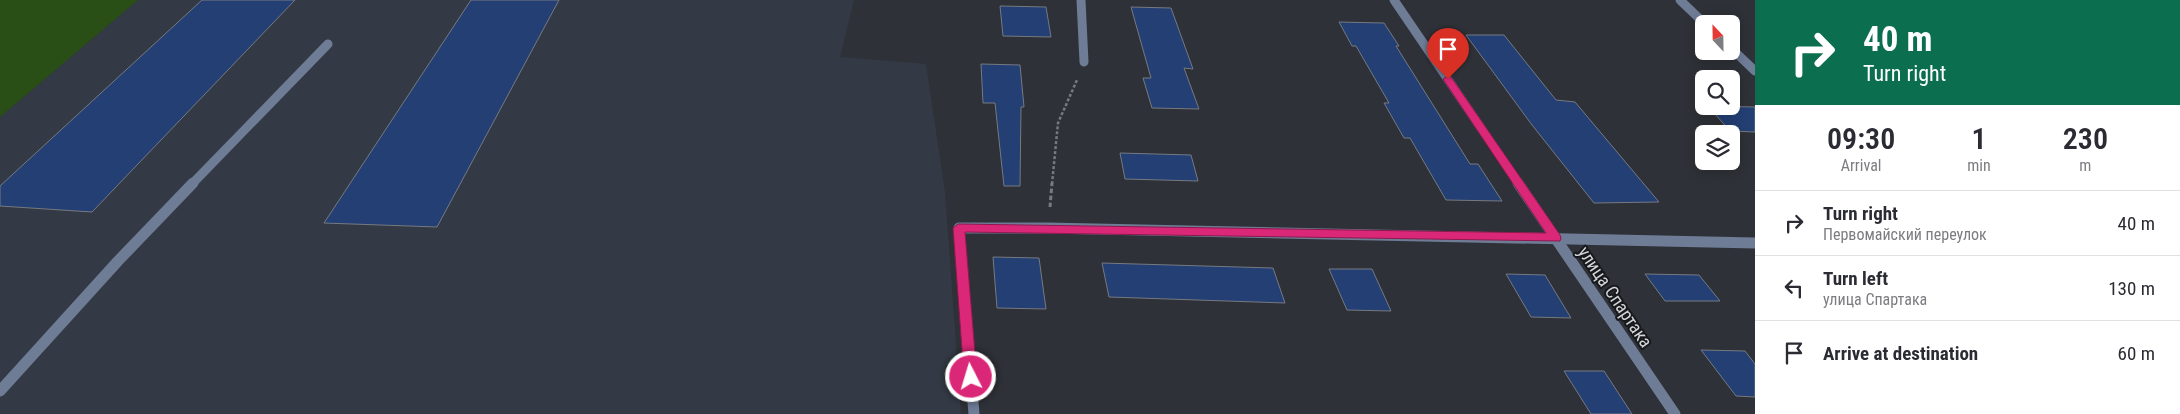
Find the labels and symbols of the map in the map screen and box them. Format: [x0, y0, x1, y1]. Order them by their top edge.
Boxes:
north arrow [1695, 15, 1740, 60]
pin [1427, 28, 1469, 79]
street label: улица Спартака [1574, 242, 1657, 351]
position arrow [944, 350, 996, 402]

